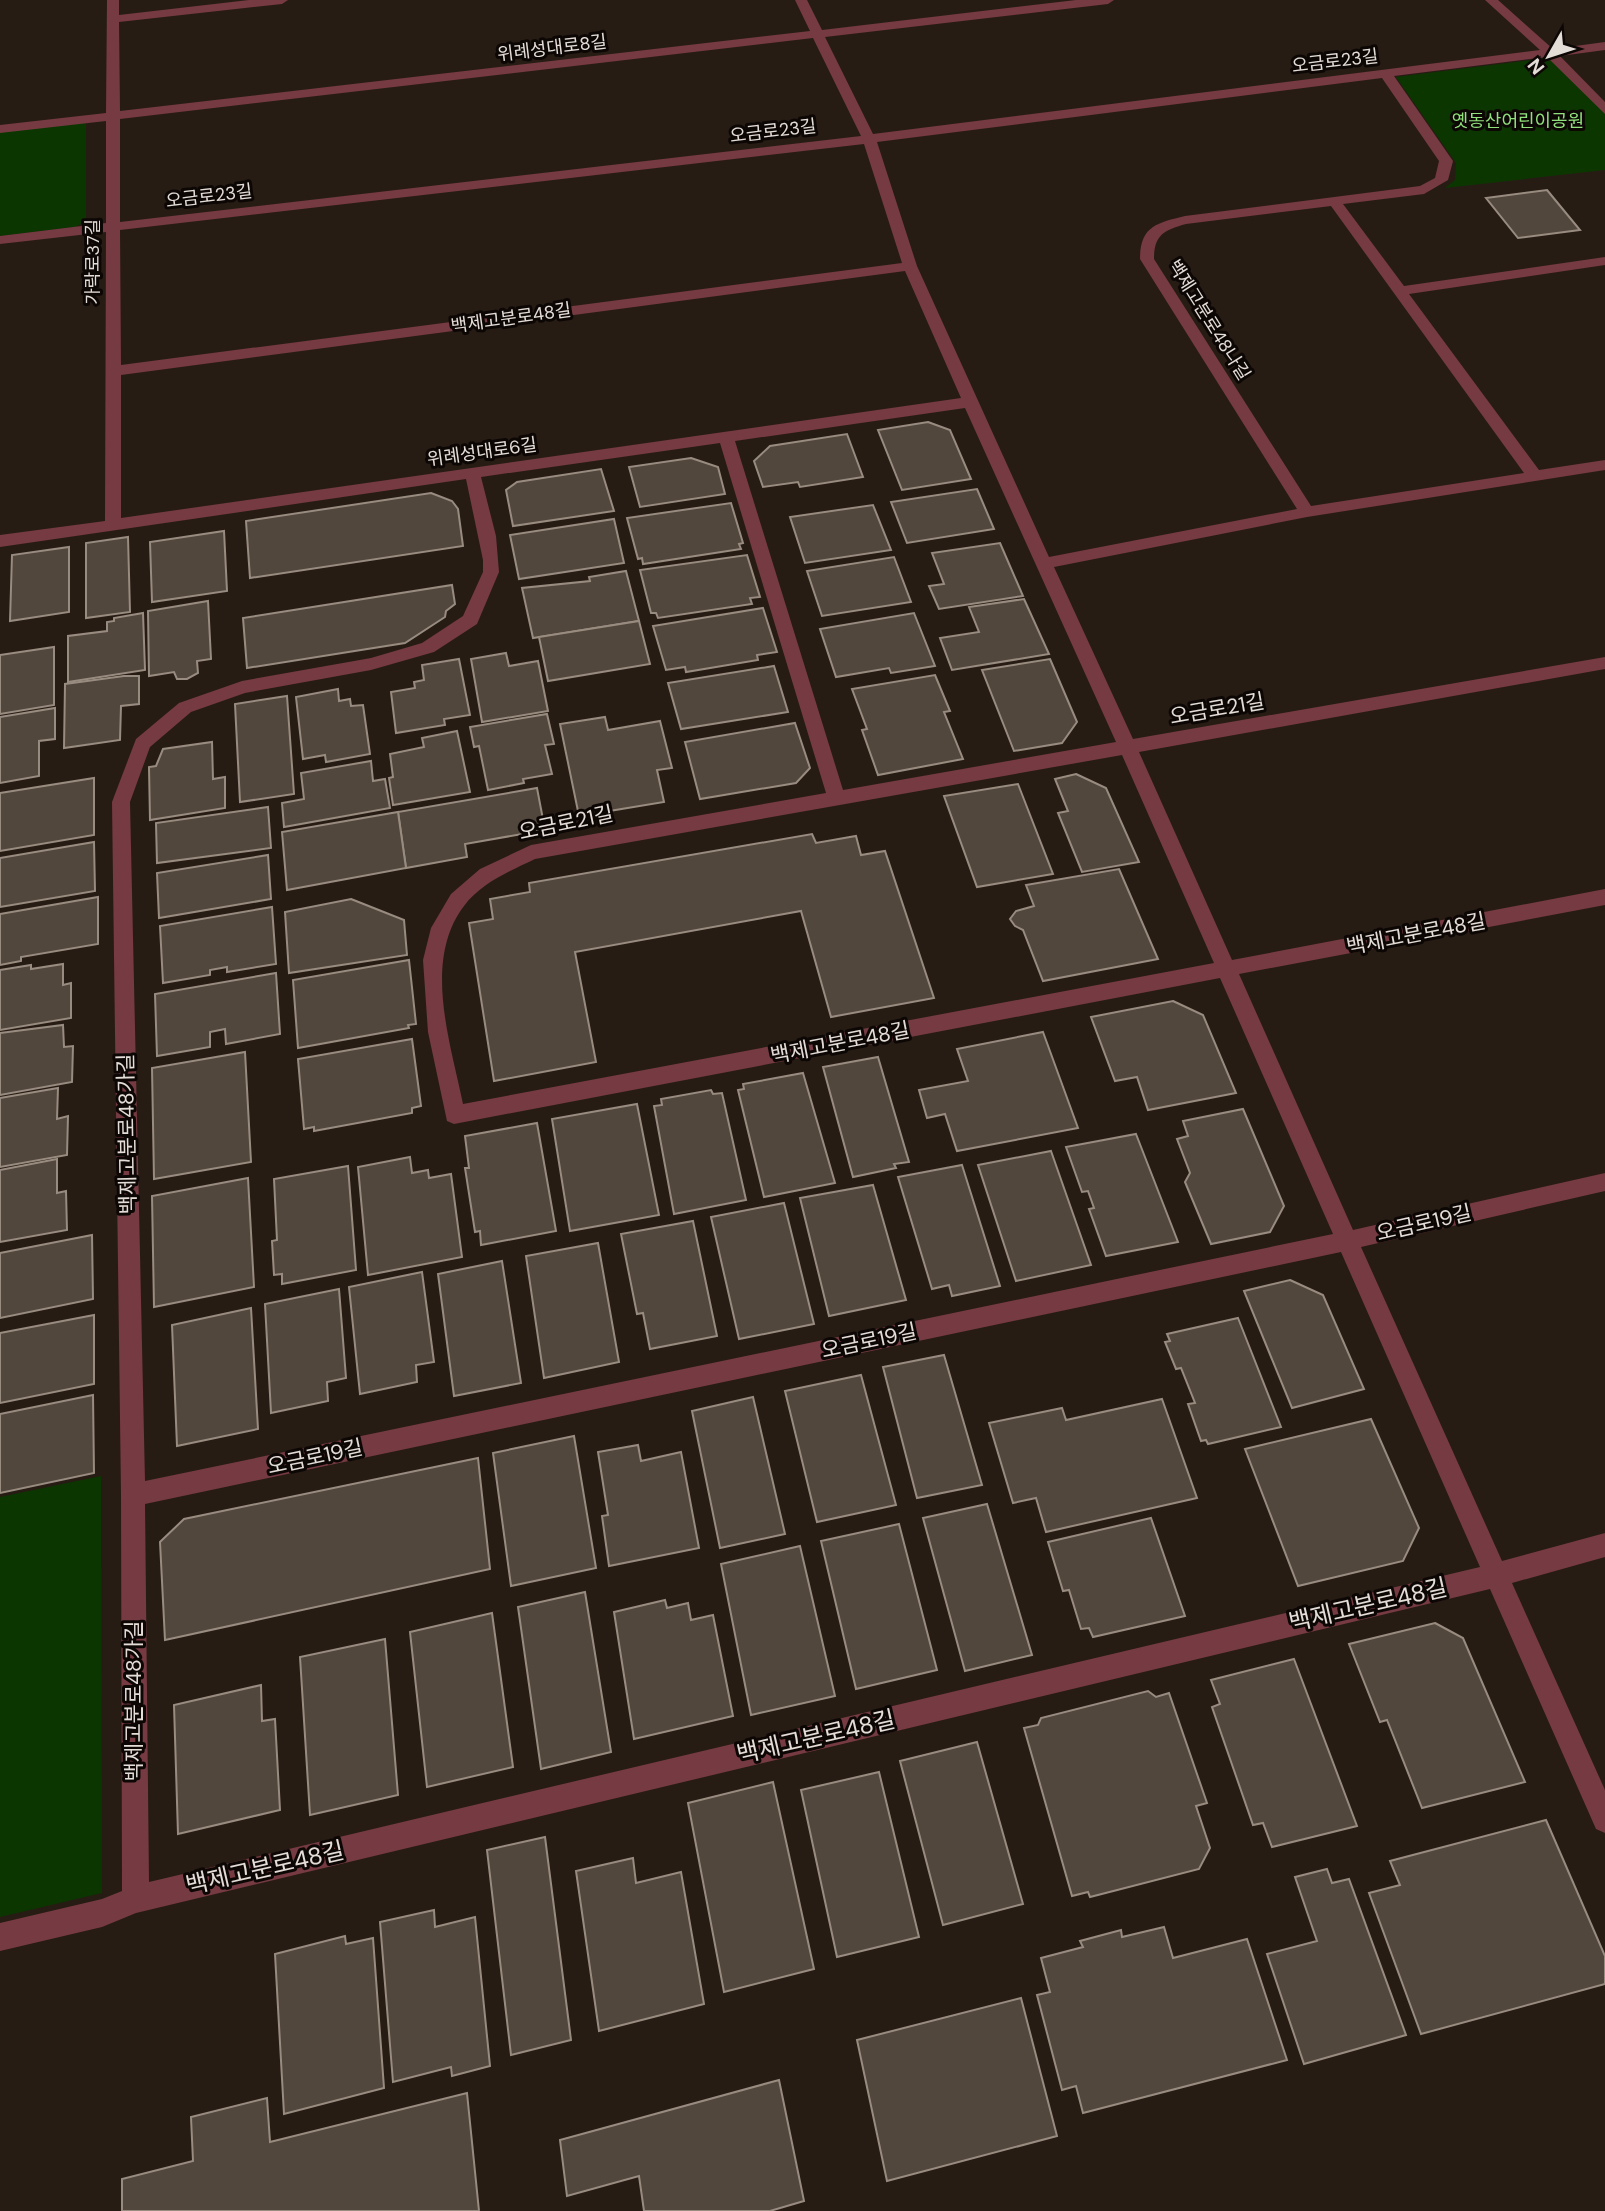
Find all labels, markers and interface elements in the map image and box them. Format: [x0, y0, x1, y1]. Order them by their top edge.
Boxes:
north arrow [1514, 21, 1584, 91]
street label: 위례성대로8길 [496, 29, 608, 67]
street label: 오금로23길 [1290, 44, 1380, 78]
text: N [1522, 53, 1550, 80]
park label: 옛동산어린이공원 [1452, 109, 1584, 133]
street label: 오금로23길 [728, 114, 818, 148]
street label: 오금로23길 [164, 179, 254, 213]
street label: 가락로37길 [81, 219, 105, 305]
street label: 백제고분로48나길 [1162, 255, 1256, 385]
street label: 백제고분로48길 [449, 298, 573, 338]
street label: 위례성대로6길 [426, 432, 538, 472]
street label: 오금로21길 [1167, 687, 1267, 731]
street label: 오금로21길 [516, 799, 616, 847]
street label: 백제고분로48길 [1344, 907, 1488, 961]
street label: 백제고분로48길 [768, 1016, 912, 1070]
street label: 백제고분로48가길 [112, 1053, 142, 1215]
street label: 오금로19길 [1374, 1198, 1474, 1248]
street label: 오금로19길 [819, 1317, 919, 1365]
street label: 오금로19길 [265, 1433, 365, 1481]
street label: 백제고분로48길 [1286, 1571, 1450, 1638]
street label: 백제고분로48가길 [120, 1621, 148, 1781]
street label: 백제고분로48길 [734, 1703, 898, 1770]
street label: 백제고분로48길 [183, 1834, 347, 1901]

